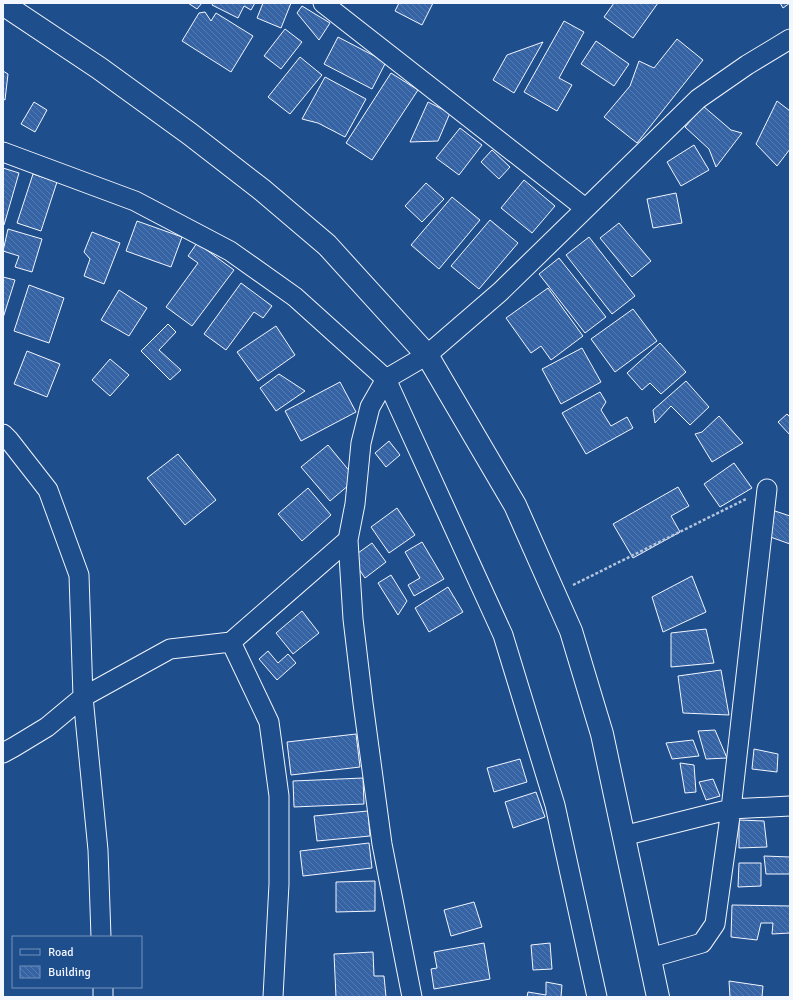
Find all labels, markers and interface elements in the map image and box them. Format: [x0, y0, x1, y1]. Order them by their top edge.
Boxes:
legend [12, 936, 142, 988]
text: Road [48, 945, 74, 960]
text: Building [48, 965, 91, 980]

